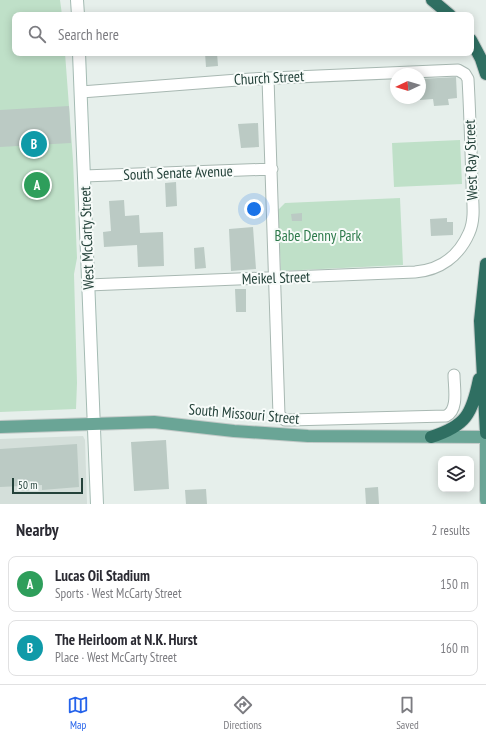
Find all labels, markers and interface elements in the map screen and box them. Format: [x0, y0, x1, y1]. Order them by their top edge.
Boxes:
search box [12, 12, 474, 56]
icon: search [26, 23, 48, 45]
text: Search here [58, 25, 119, 44]
street label: Church Street [233, 66, 305, 89]
north arrow [390, 68, 426, 104]
street label: West Ray Street [460, 119, 481, 201]
pin: B [21, 129, 47, 159]
street label: South Senate Avenue [123, 161, 233, 184]
pin: A [24, 170, 50, 200]
street label: West McCarty Street [75, 186, 98, 290]
your location [244, 199, 264, 219]
park label: Babe Denny Park [275, 226, 362, 245]
street label: Meikel Street [241, 267, 311, 288]
street label: South Missouri Street [188, 399, 300, 428]
map controls [438, 456, 474, 492]
button: layers [438, 456, 474, 492]
scale bar [12, 476, 83, 495]
text: 50 m [18, 478, 37, 492]
text: Nearby [16, 519, 59, 541]
text: 2 results [431, 522, 470, 539]
text: Lucas Oil Stadium [55, 566, 150, 585]
text: A [27, 576, 33, 593]
text: 150 m [440, 576, 469, 593]
text: Sports · West McCarty Street [55, 585, 182, 602]
text: The Heirloom at N.K. Hurst [55, 630, 197, 649]
text: B [27, 640, 33, 657]
text: 160 m [440, 640, 469, 657]
text: Place · West McCarty Street [55, 649, 177, 666]
tab: Map [67, 694, 89, 732]
tab: Directions [224, 694, 262, 732]
tab: Saved [396, 694, 419, 732]

